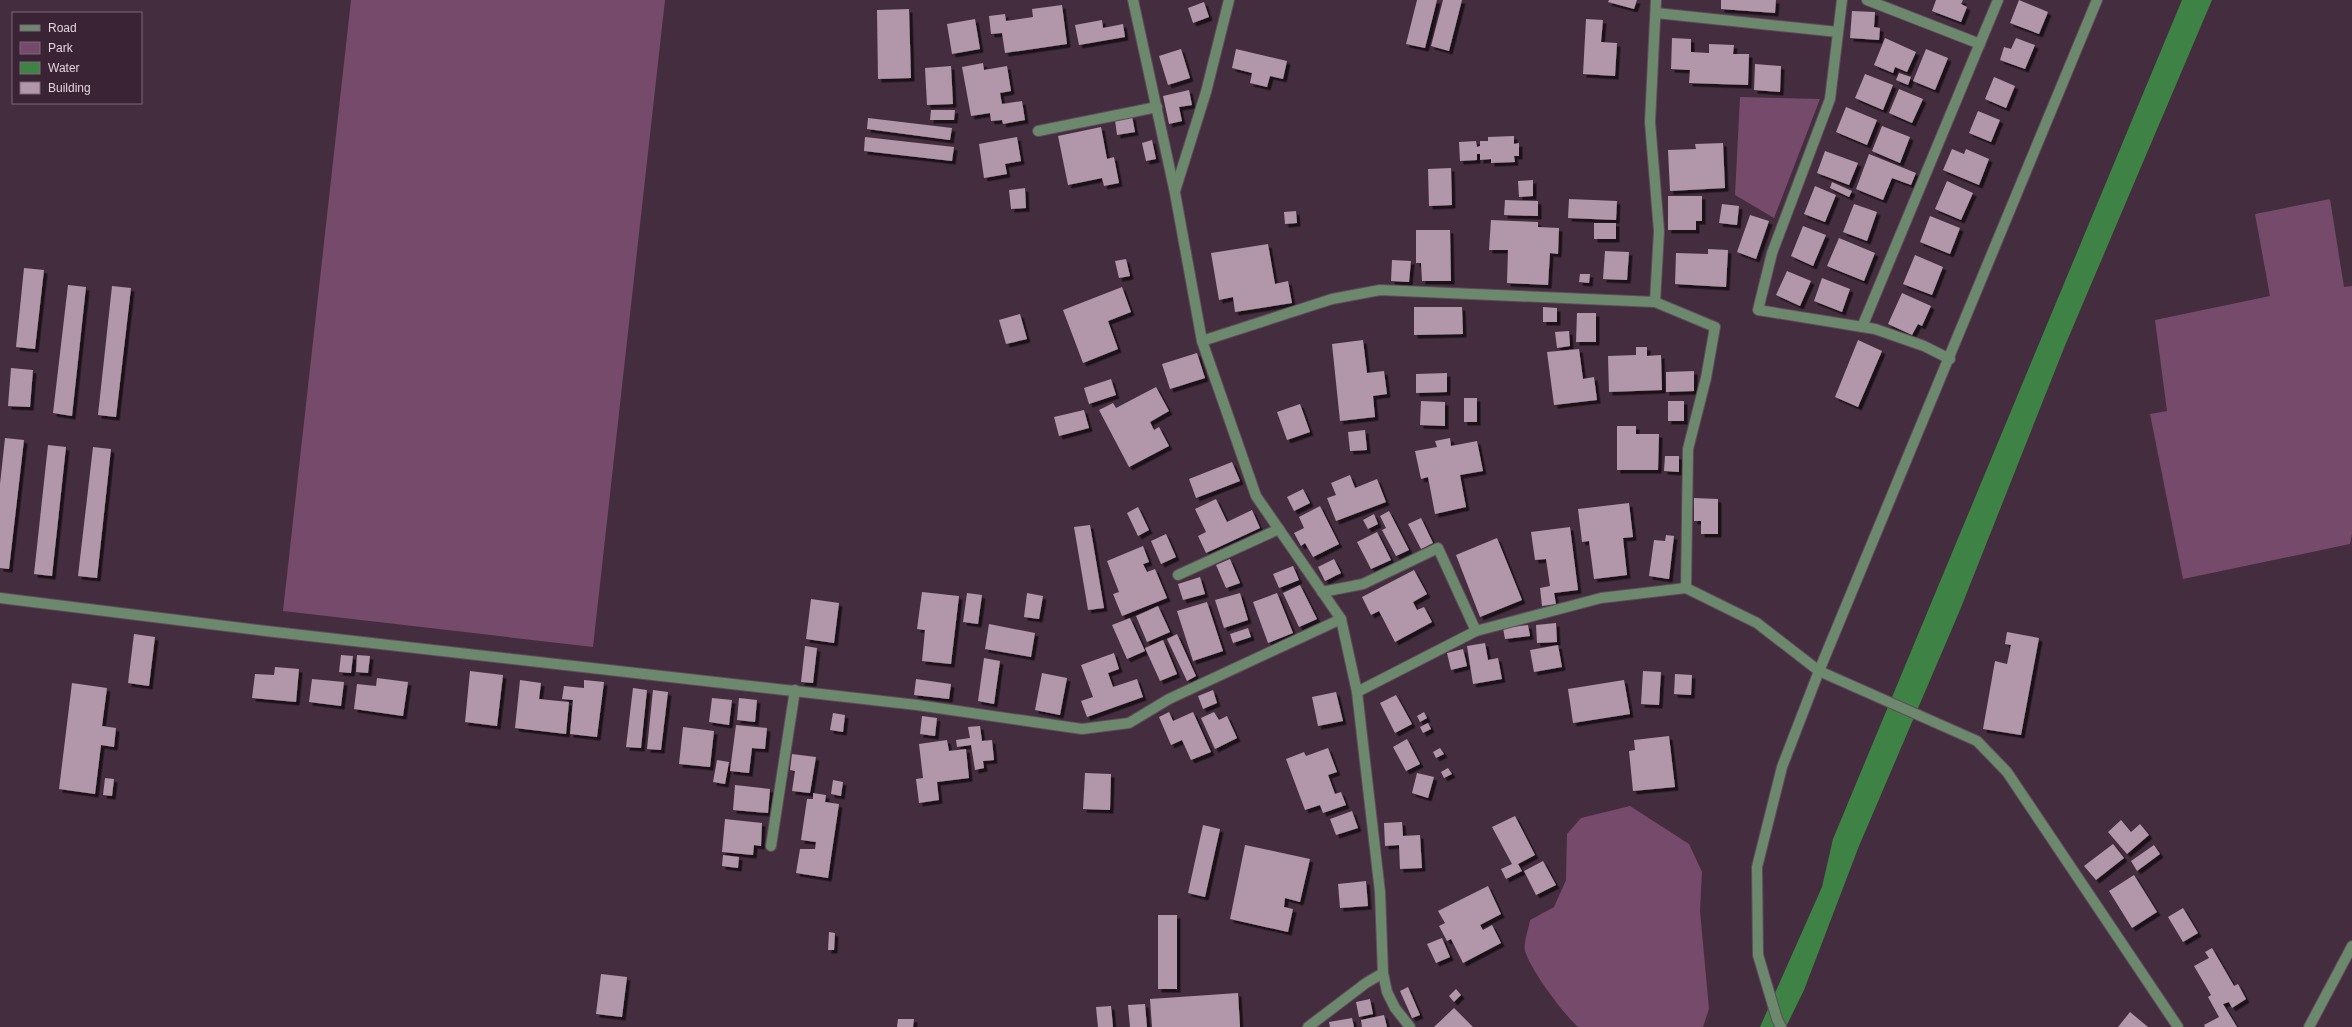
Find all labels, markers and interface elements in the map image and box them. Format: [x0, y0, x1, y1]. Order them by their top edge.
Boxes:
legend [12, 12, 142, 104]
text: Road [48, 21, 77, 35]
text: Park [48, 41, 74, 55]
text: Water [48, 61, 80, 75]
text: Building [48, 81, 91, 95]

